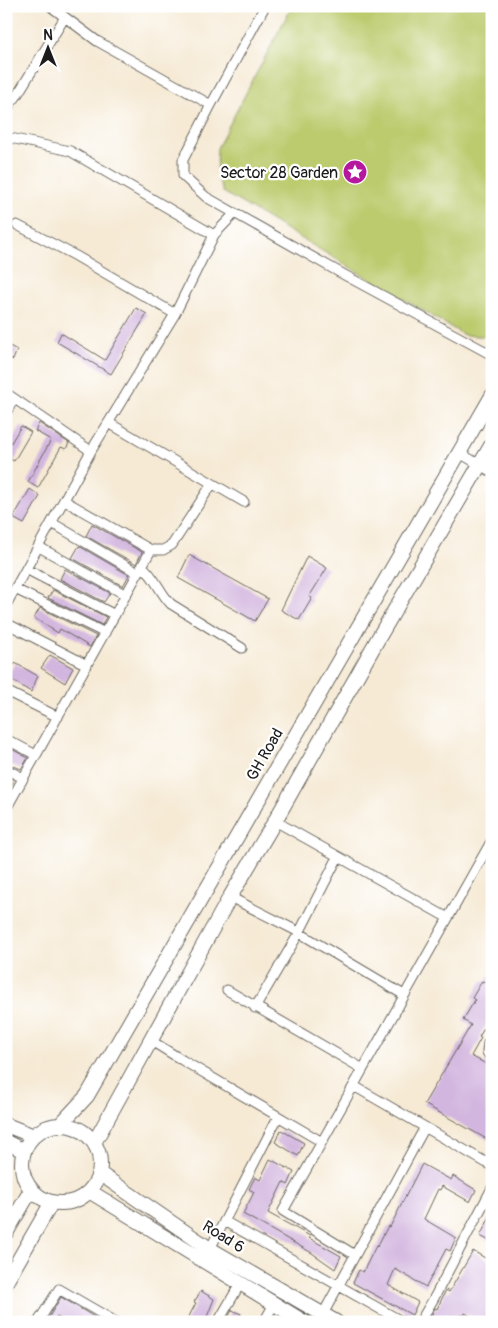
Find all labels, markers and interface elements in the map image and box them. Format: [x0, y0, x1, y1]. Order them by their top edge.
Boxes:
north arrow [22, 22, 72, 72]
text: N [43, 27, 53, 44]
place icon: Sector 28 Garden [342, 159, 368, 185]
place label: Sector 28 Garden [220, 163, 338, 183]
street label: GH Road [242, 725, 288, 784]
street label: Road 6 [199, 1216, 248, 1257]

